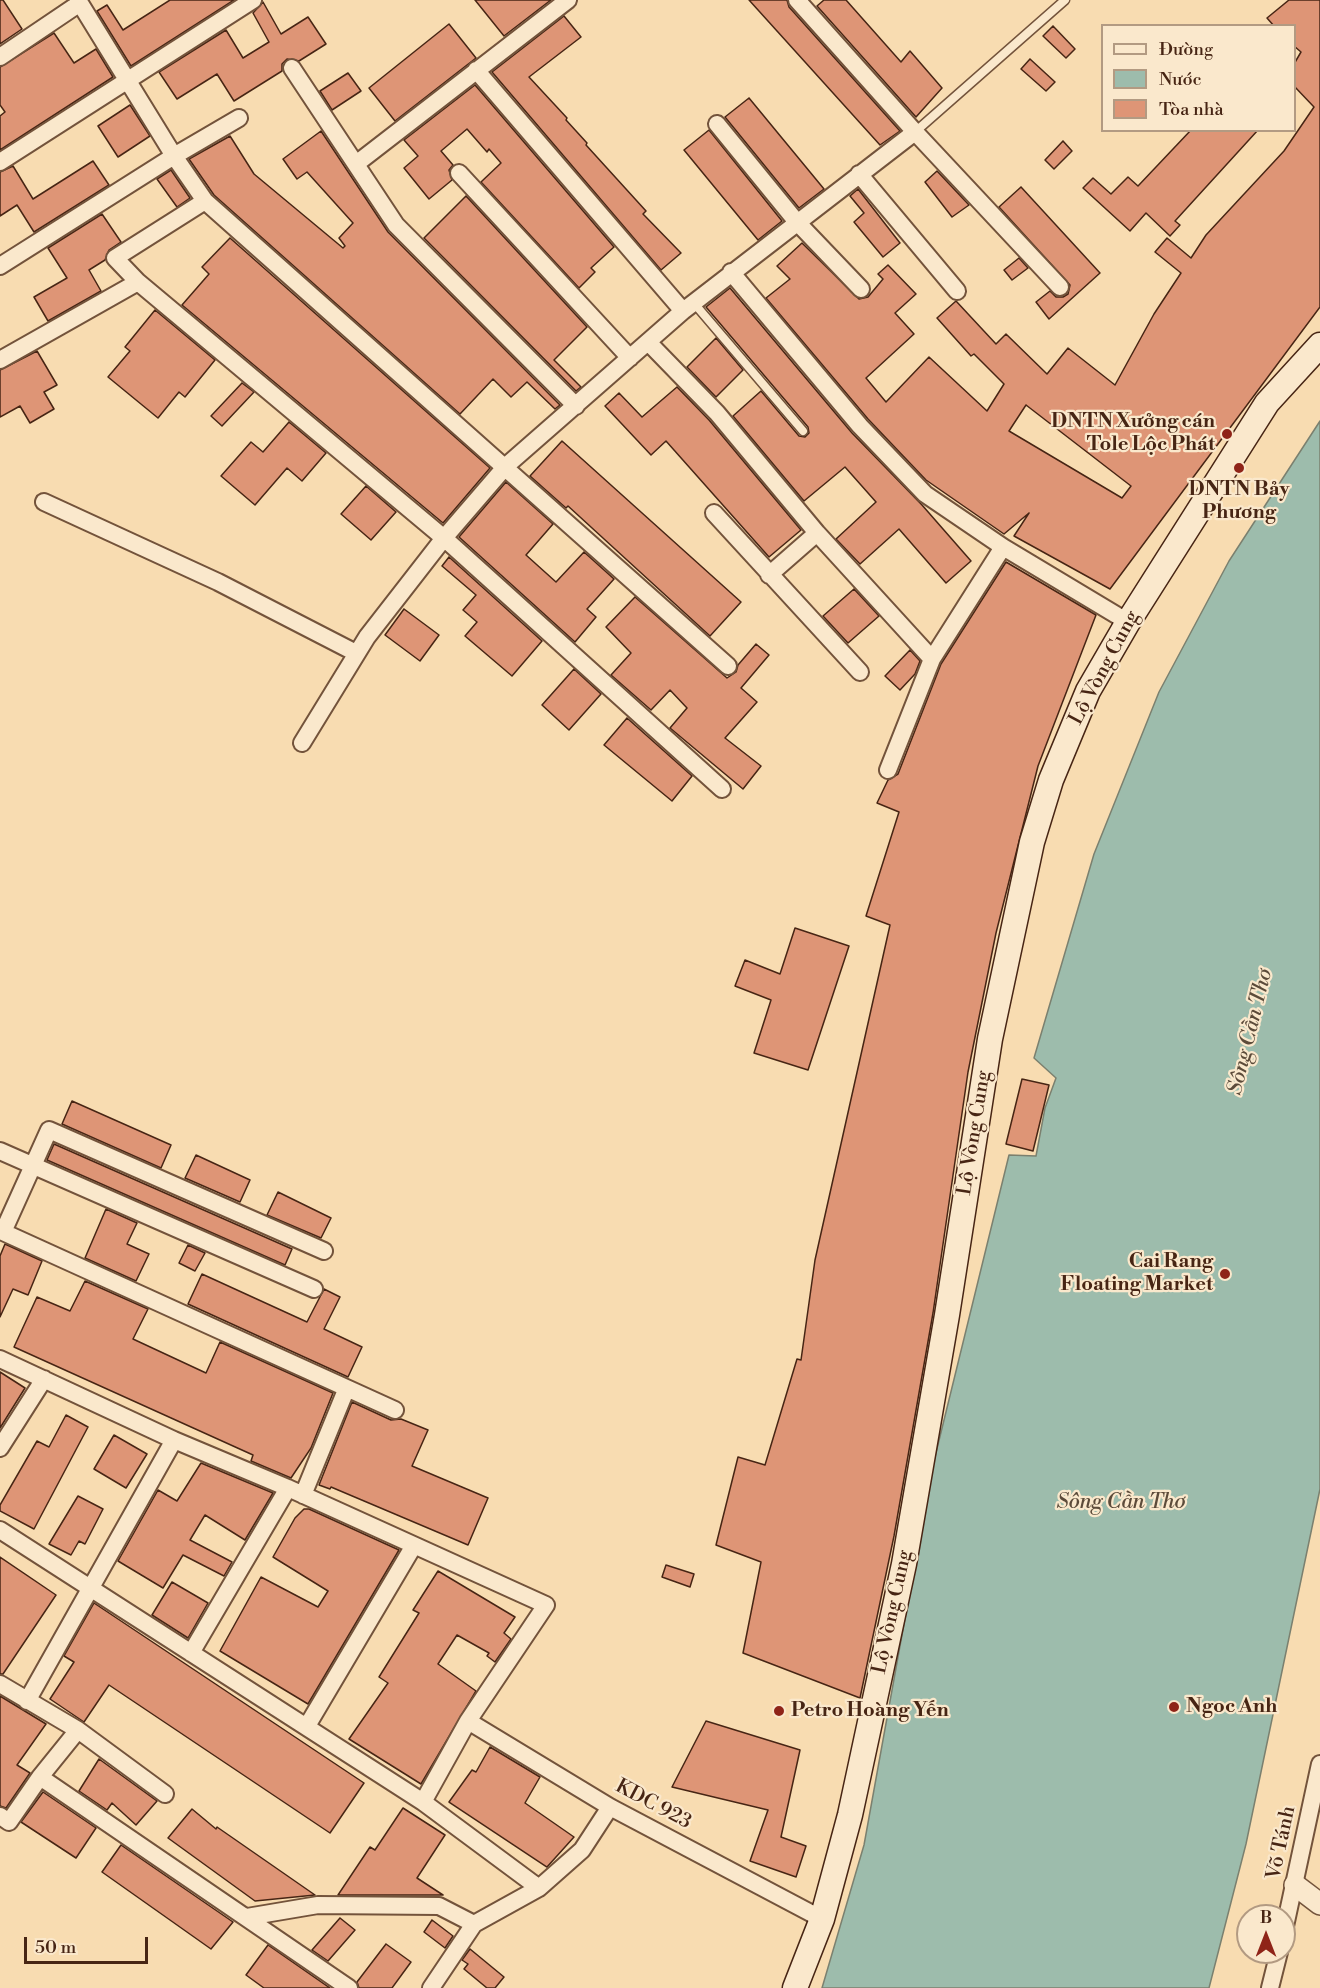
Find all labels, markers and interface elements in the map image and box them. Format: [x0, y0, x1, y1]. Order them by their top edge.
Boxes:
legend [1101, 24, 1296, 132]
text: Đường [1159, 38, 1213, 61]
text: Nước [1159, 68, 1202, 91]
text: Tòa nhà [1159, 98, 1224, 121]
place label: DNTN Xưởng cán Tole Lộc Phát [1051, 410, 1215, 457]
marker: DNTN Xưởng cán Tole Lộc Phát [1220, 427, 1234, 441]
marker: DNTN Bảy Phương [1232, 461, 1246, 475]
place label: DNTN Bảy Phương [1188, 478, 1290, 525]
street label: Lộ Vòng Cung [1065, 607, 1145, 729]
water label: Sông Cần Thơ [1223, 966, 1279, 1098]
street label: Lộ Vòng Cung [953, 1069, 997, 1197]
place label: Cai Rang Floating Market [1061, 1250, 1213, 1297]
marker: Cai Rang Floating Market [1218, 1267, 1232, 1281]
water label: Sông Cần Thơ [1057, 1490, 1185, 1516]
street label: Lộ Vòng Cung [868, 1548, 918, 1676]
place label: Ngoc Anh [1186, 1695, 1277, 1719]
place label: Petro Hoàng Yến [791, 1699, 949, 1723]
marker: Ngoc Anh [1167, 1700, 1181, 1714]
marker: Petro Hoàng Yến [772, 1704, 786, 1718]
street label: KDC 923 [611, 1775, 695, 1835]
street label: Võ Tánh [1262, 1804, 1302, 1882]
north arrow [1236, 1904, 1296, 1964]
text: B [1260, 1908, 1272, 1928]
scale bar [27, 1925, 152, 1963]
text: 50 m [35, 1936, 76, 1959]

